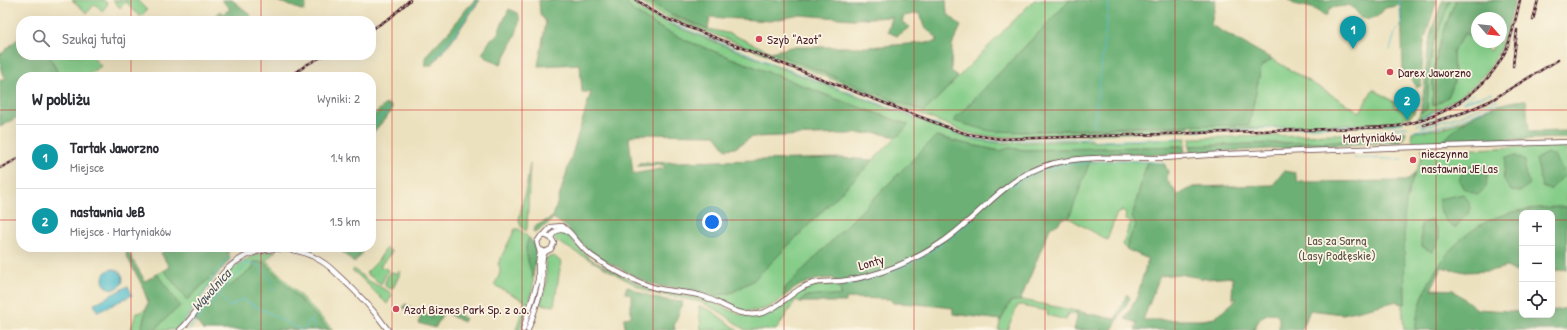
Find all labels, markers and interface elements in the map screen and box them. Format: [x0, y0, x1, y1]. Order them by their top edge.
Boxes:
north arrow [1471, 12, 1507, 48]
search box [16, 16, 376, 60]
pin: 1 [1340, 16, 1366, 49]
icon: search [30, 27, 52, 49]
text: Szukaj tutaj [62, 28, 126, 49]
place label: Szyb "Azot" [767, 30, 822, 48]
marker: Szyb "Azot" [754, 34, 764, 44]
place label: Darex Jaworzno [1398, 63, 1471, 81]
marker: Darex Jaworzno [1385, 67, 1395, 77]
text: W pobliżu [32, 87, 90, 110]
pin: 2 [1394, 87, 1420, 120]
text: Wyniki: 2 [317, 89, 360, 107]
street label: Martyniaków [1343, 127, 1401, 147]
text: Tartak Jaworzno [70, 137, 159, 158]
place label: nieczynna nastawnia JE Las [1421, 144, 1498, 177]
text: 1 [43, 148, 47, 166]
text: 1.4 km [330, 148, 360, 166]
marker: nieczynna nastawnia JE Las [1408, 155, 1418, 165]
text: Miejsce [70, 158, 104, 176]
text: nastawnia JeB [70, 201, 145, 222]
map controls [1519, 210, 1555, 318]
button: + [1519, 210, 1555, 246]
text: 2 [42, 212, 48, 230]
text: 1.5 km [330, 212, 360, 230]
your location [702, 212, 722, 232]
text: Miejsce · Martyniaków [70, 222, 171, 240]
park label: Las za Sarną (Lasy Podłęskie) [1298, 231, 1376, 264]
button: − [1519, 246, 1555, 282]
street label: Lonty [856, 250, 886, 274]
water label: Wąwolnica [187, 263, 236, 315]
button: locate [1519, 282, 1555, 318]
place label: Azot Biznes Park Sp. z o.o. [404, 300, 530, 318]
marker: Azot Biznes Park Sp. z o.o. [391, 304, 401, 314]

